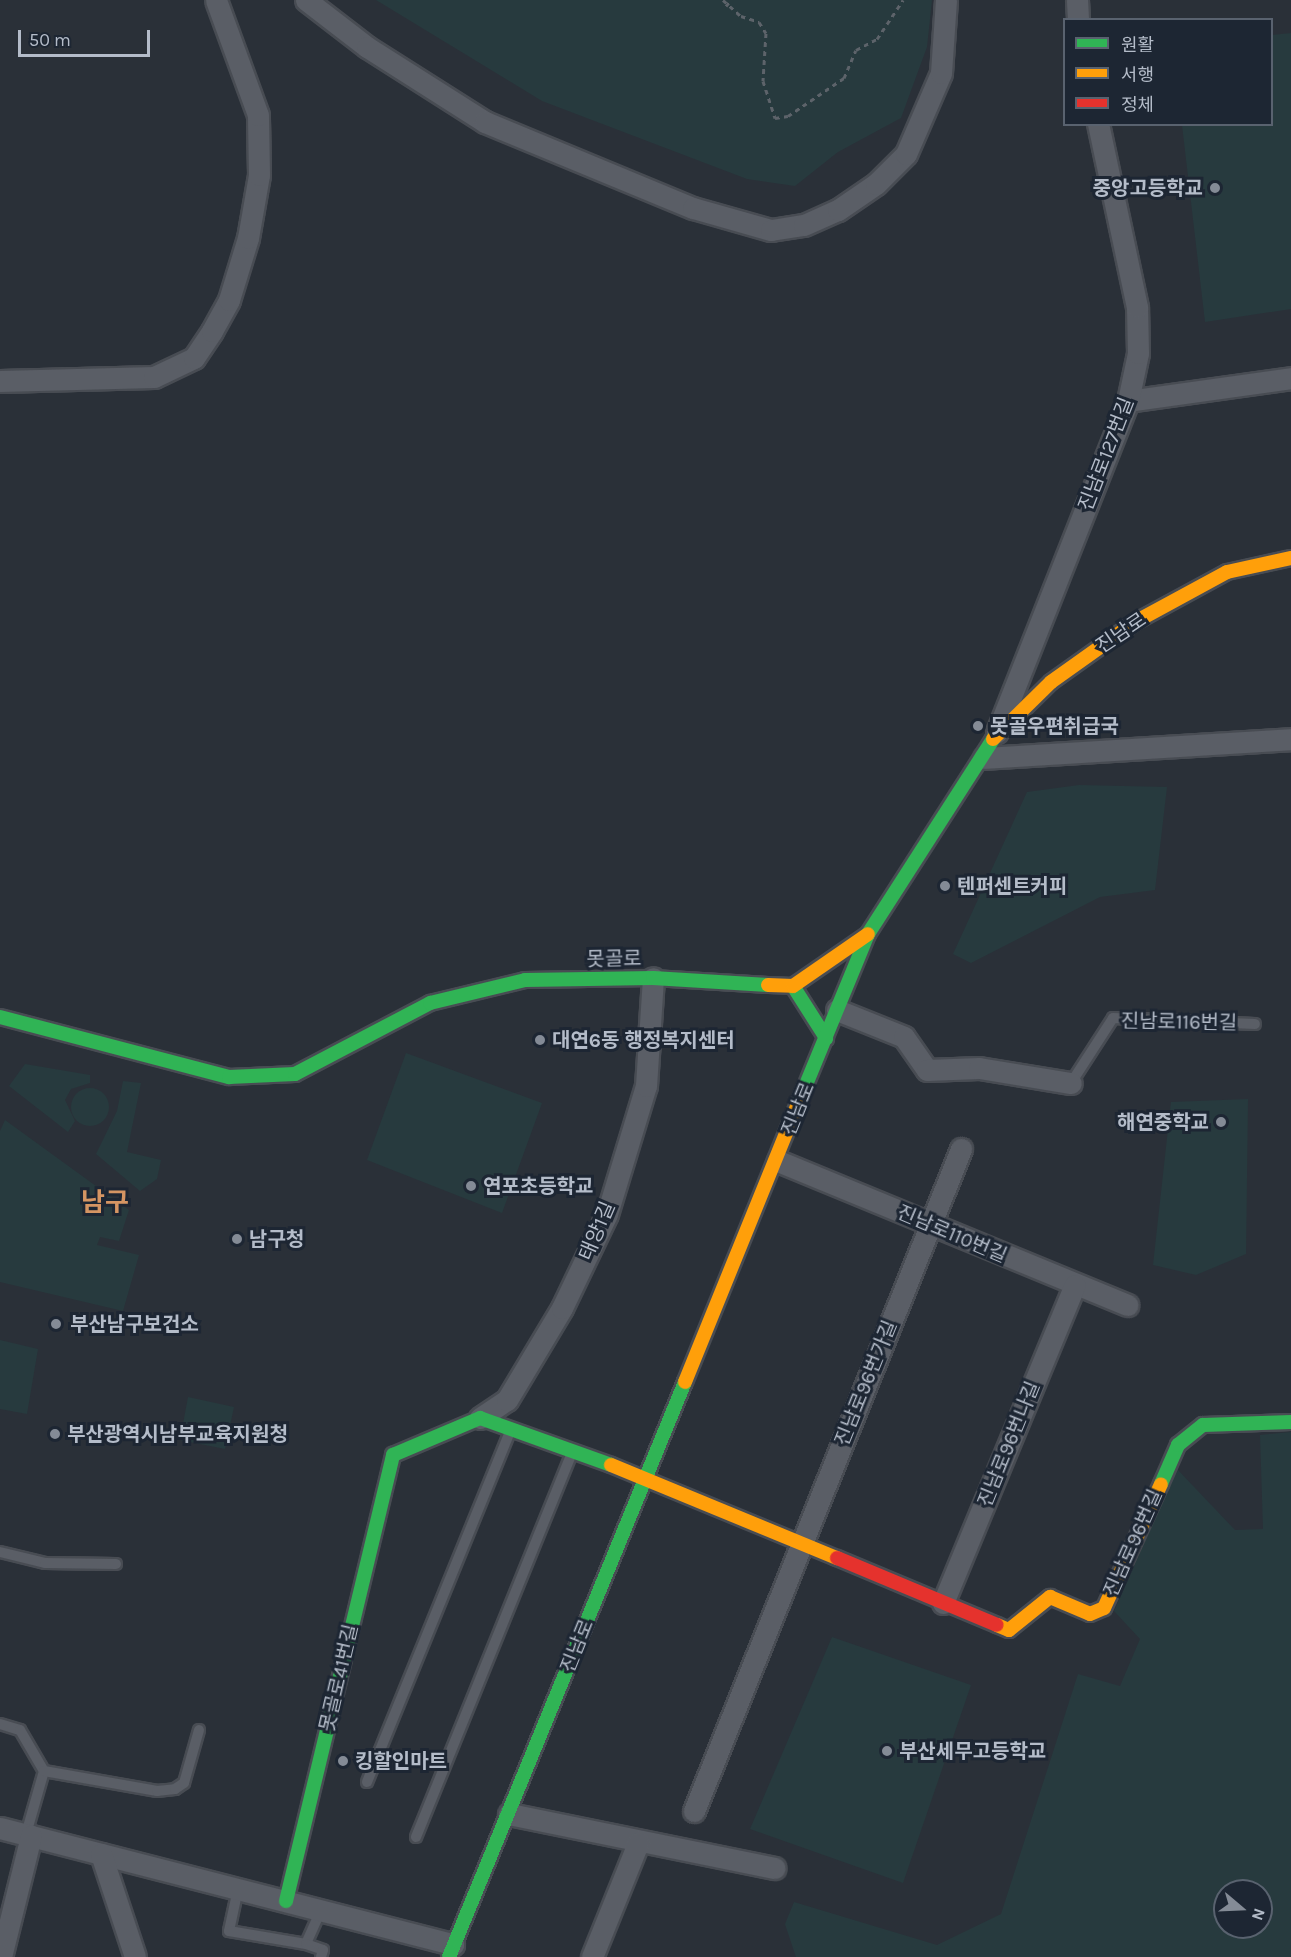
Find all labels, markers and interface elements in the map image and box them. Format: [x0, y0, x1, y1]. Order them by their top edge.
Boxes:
scale bar [21, 18, 153, 56]
legend [1063, 18, 1273, 126]
text: 50 m [29, 29, 71, 51]
text: 원활 [1121, 34, 1154, 56]
text: 서행 [1121, 64, 1154, 86]
text: 정체 [1121, 94, 1154, 116]
place label: 중앙고등학교 [1093, 176, 1203, 200]
marker: 중앙고등학교 [1208, 181, 1222, 195]
street label: 진남로127번길 [1073, 394, 1139, 514]
street label: 진남로 [1091, 608, 1151, 658]
place label: 못골우편취급국 [990, 714, 1119, 738]
marker: 못골우편취급국 [971, 719, 985, 733]
place label: 텐퍼센트커피 [957, 874, 1067, 898]
marker: 텐퍼센트커피 [938, 879, 952, 893]
street label: 못골로 [586, 947, 642, 971]
street label: 진남로116번길 [1120, 1009, 1238, 1035]
place label: 대연6동 행정복지센터 [552, 1028, 735, 1052]
marker: 대연6동 행정복지센터 [533, 1033, 547, 1047]
street label: 진남로 [777, 1079, 819, 1139]
place label: 해연중학교 [1117, 1110, 1209, 1134]
marker: 해연중학교 [1214, 1115, 1228, 1129]
place label: 연포초등학교 [483, 1174, 593, 1198]
marker: 연포초등학교 [464, 1179, 478, 1193]
district label: 남구 [81, 1187, 129, 1219]
street label: 태양1길 [574, 1198, 620, 1264]
street label: 진남로110번길 [893, 1200, 1011, 1268]
place label: 남구청 [249, 1227, 304, 1251]
marker: 남구청 [230, 1232, 244, 1246]
place label: 부산남구보건소 [70, 1312, 199, 1336]
marker: 부산남구보건소 [47, 1315, 65, 1333]
street label: 진남로96번가길 [830, 1317, 902, 1449]
street label: 진남로96번나길 [973, 1378, 1045, 1510]
place label: 부산광역시남부교육지원청 [67, 1422, 288, 1446]
marker: 부산광역시남부교육지원청 [48, 1427, 62, 1441]
street label: 진남로96번길 [1099, 1486, 1167, 1600]
street label: 진남로 [556, 1616, 598, 1676]
street label: 못골로41번길 [315, 1622, 363, 1734]
place label: 부산세무고등학교 [899, 1739, 1046, 1763]
marker: 부산세무고등학교 [880, 1744, 894, 1758]
place label: 킹할인마트 [355, 1749, 447, 1773]
marker: 킹할인마트 [336, 1754, 350, 1768]
north arrow [1213, 1879, 1273, 1939]
text: N [1248, 1906, 1269, 1923]

